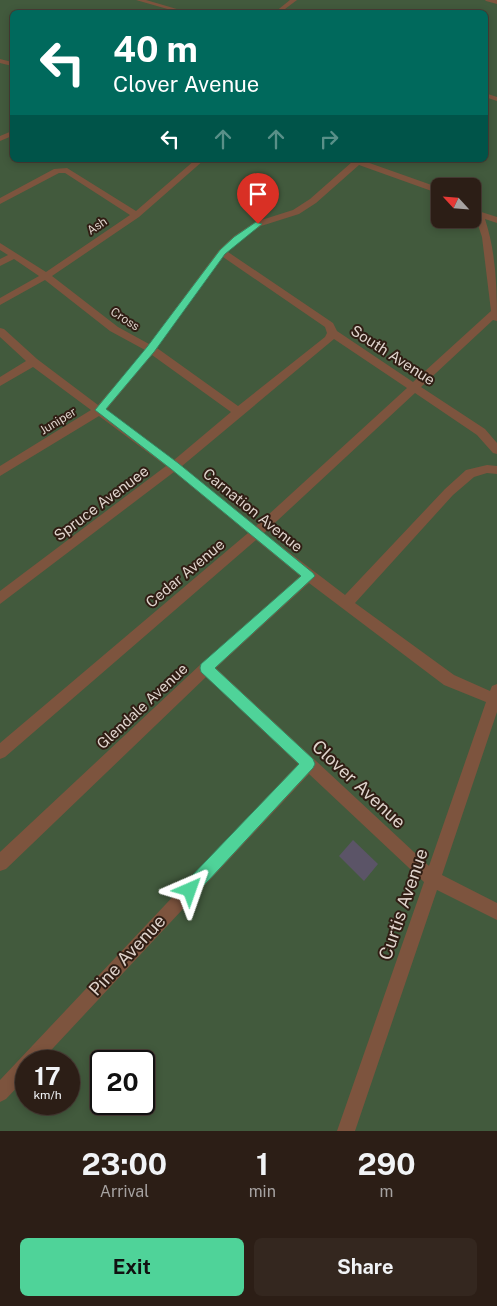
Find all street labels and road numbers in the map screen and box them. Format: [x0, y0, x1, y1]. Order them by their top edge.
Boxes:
street label: Ash [84, 214, 110, 238]
street label: Cross [108, 304, 142, 334]
street label: South Avenue [348, 321, 438, 389]
street label: Juniper [37, 404, 79, 438]
street label: Spruce Avenuee [50, 462, 152, 544]
street label: Carnation Avenue [200, 465, 306, 555]
street label: Cedar Avenue [142, 535, 228, 611]
street label: Glendale Avenue [93, 660, 191, 752]
street label: Clover Avenue [308, 735, 410, 833]
street label: Curtis Avenue [374, 846, 432, 962]
street label: Pine Avenue [84, 910, 170, 1000]

